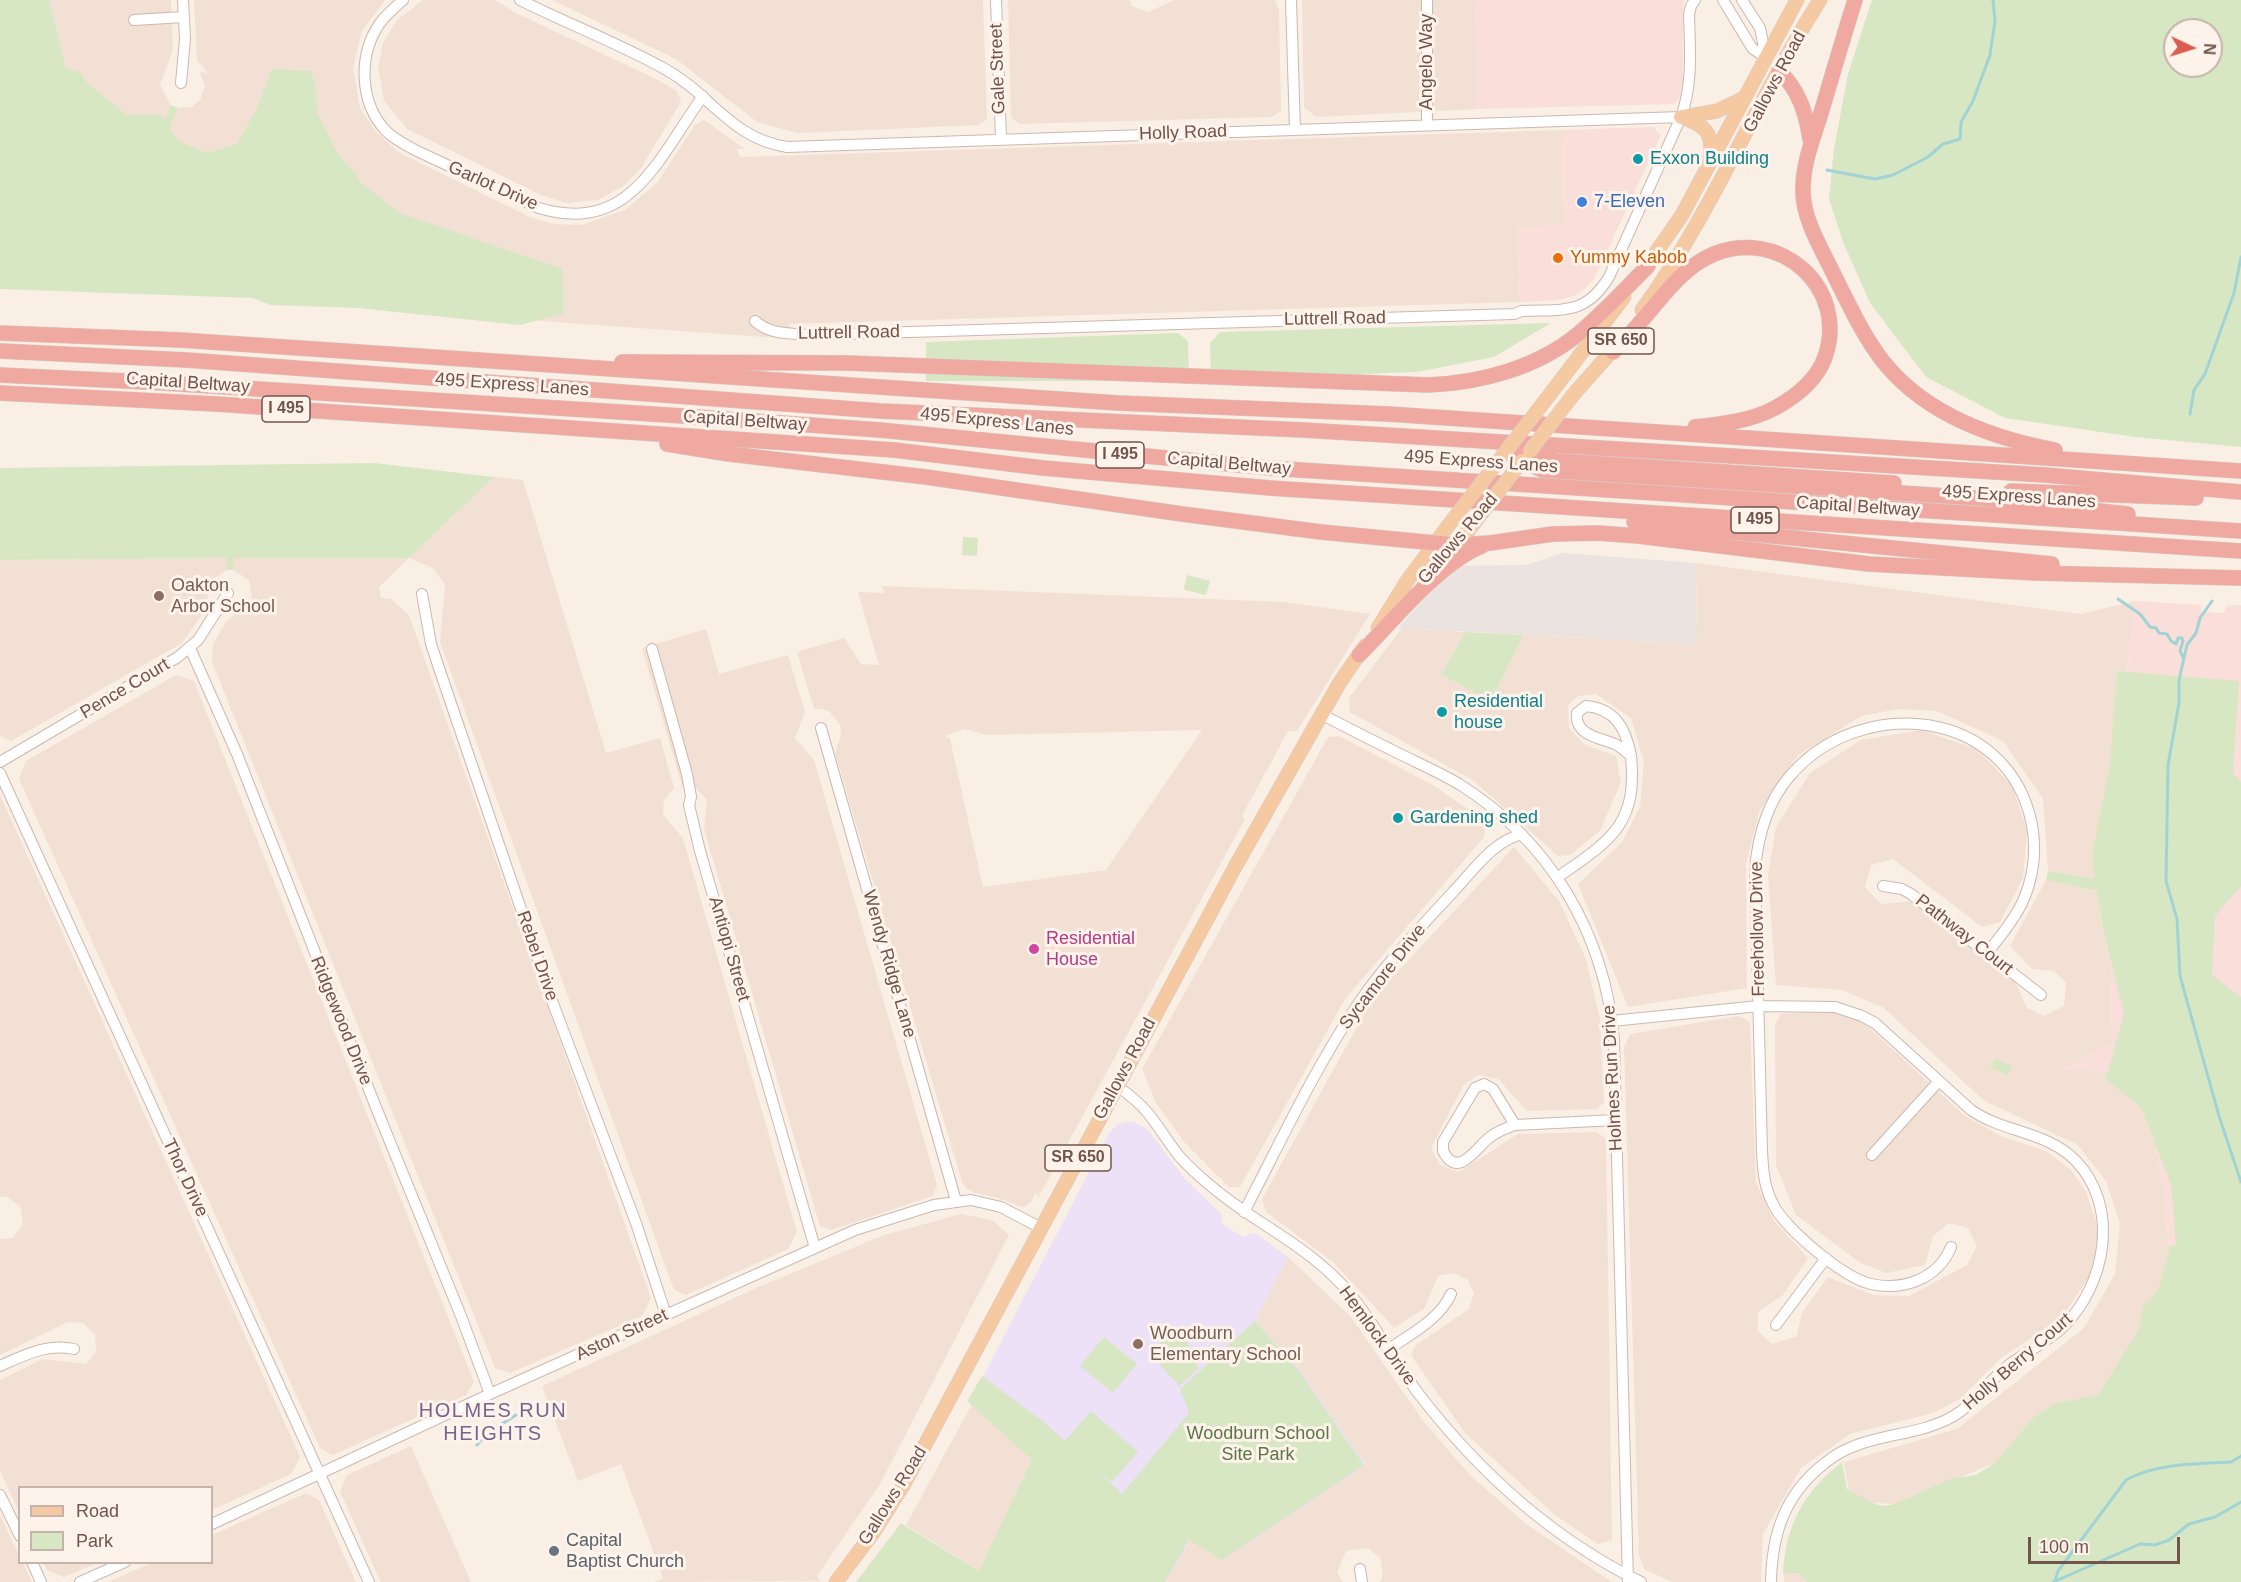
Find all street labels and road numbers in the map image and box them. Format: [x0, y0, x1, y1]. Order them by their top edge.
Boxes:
street label: Angelo Way [1416, 14, 1438, 110]
street label: Gale Street [986, 23, 1010, 115]
street label: Gallows Road [1739, 27, 1811, 137]
street label: Holly Road [1139, 121, 1227, 145]
street label: Garlot Drive [445, 157, 541, 215]
street label: Luttrell Road [1284, 307, 1386, 331]
street label: Luttrell Road [798, 321, 900, 345]
road number: SR 650 [1588, 328, 1654, 354]
street label: Capital Beltway [125, 368, 251, 398]
street label: 495 Express Lanes [434, 369, 590, 401]
road number: I 495 [262, 396, 310, 422]
street label: 495 Express Lanes [919, 403, 1075, 441]
street label: Capital Beltway [682, 406, 808, 436]
road number: I 495 [1096, 442, 1144, 468]
street label: 495 Express Lanes [1403, 446, 1559, 478]
street label: Capital Beltway [1166, 448, 1292, 480]
street label: 495 Express Lanes [1941, 481, 2097, 513]
street label: Gallows Road [1414, 489, 1502, 589]
street label: Capital Beltway [1795, 492, 1921, 522]
road number: I 495 [1731, 507, 1779, 533]
street label: Pence Court [77, 654, 173, 724]
street label: Freehollow Drive [1746, 861, 1770, 997]
street label: Wendy Ridge Lane [858, 888, 920, 1040]
street label: Pathway Court [1911, 890, 2017, 980]
street label: Antiopi Street [704, 894, 754, 1004]
street label: Rebel Drive [511, 908, 563, 1004]
street label: Sycamore Drive [1335, 920, 1431, 1034]
street label: Ridgewood Drive [305, 953, 377, 1089]
street label: Holmes Run Drive [1598, 1005, 1628, 1151]
street label: Gallows Road [1089, 1014, 1161, 1124]
street label: Thor Drive [157, 1135, 213, 1221]
road number: SR 650 [1045, 1145, 1111, 1171]
street label: Hemlock Drive [1334, 1282, 1420, 1390]
street label: Aston Street [573, 1304, 671, 1366]
street label: Holly Berry Court [1959, 1309, 2077, 1415]
street label: Gallows Road [854, 1443, 932, 1549]

